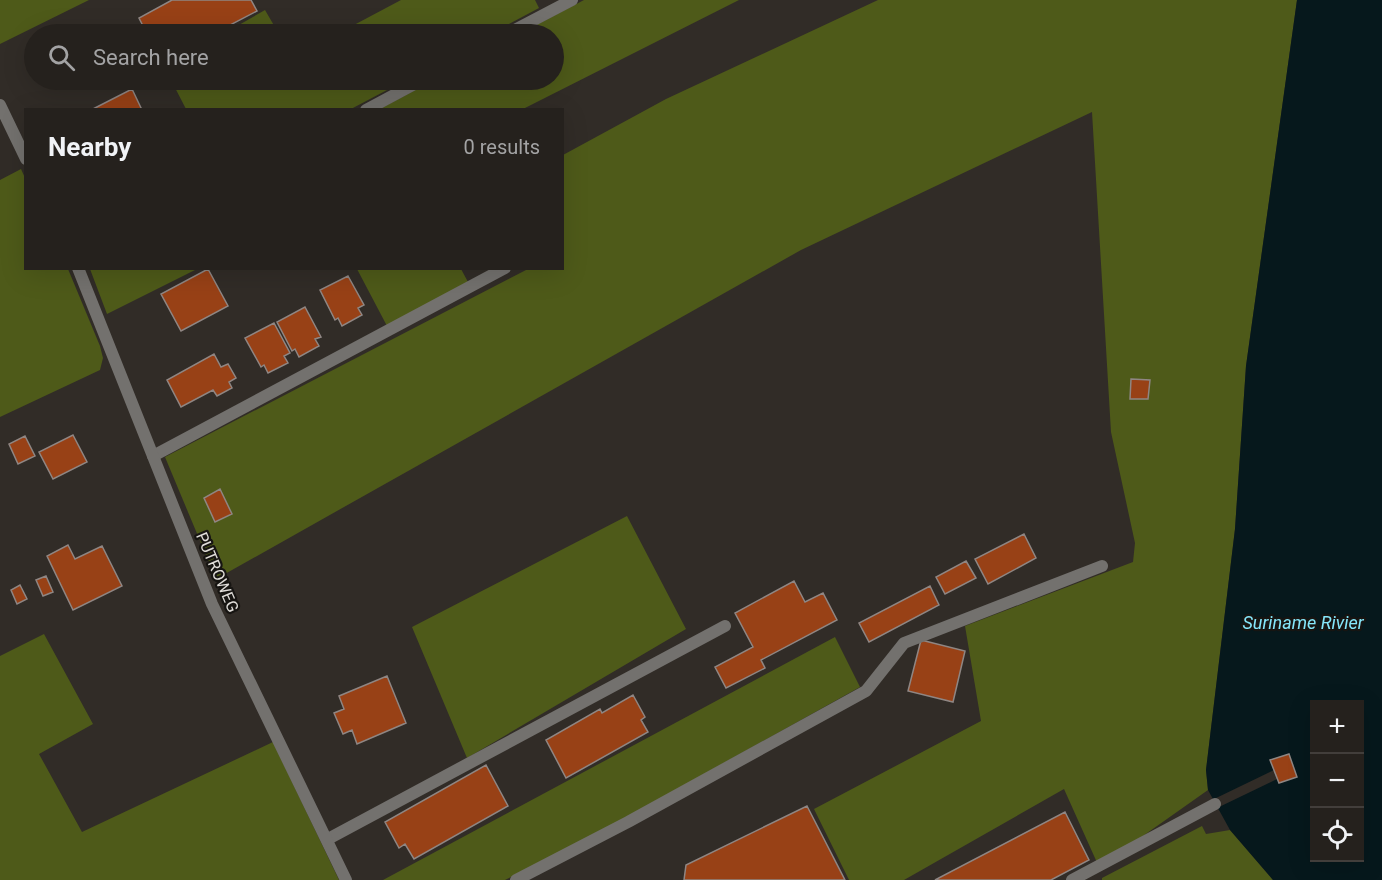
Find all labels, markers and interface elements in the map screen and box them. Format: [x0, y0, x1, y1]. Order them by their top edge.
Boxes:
search box [24, 24, 564, 90]
icon: search [45, 41, 78, 74]
text: Search here [93, 45, 209, 70]
text: Nearby [48, 132, 131, 162]
text: 0 results [464, 135, 540, 159]
street label: PUTROWEG [192, 529, 243, 615]
water label: Suriname Rivier [1242, 612, 1365, 633]
map controls [1310, 700, 1364, 862]
button: + [1310, 700, 1364, 754]
button: − [1310, 754, 1364, 808]
button: locate [1310, 808, 1364, 862]

